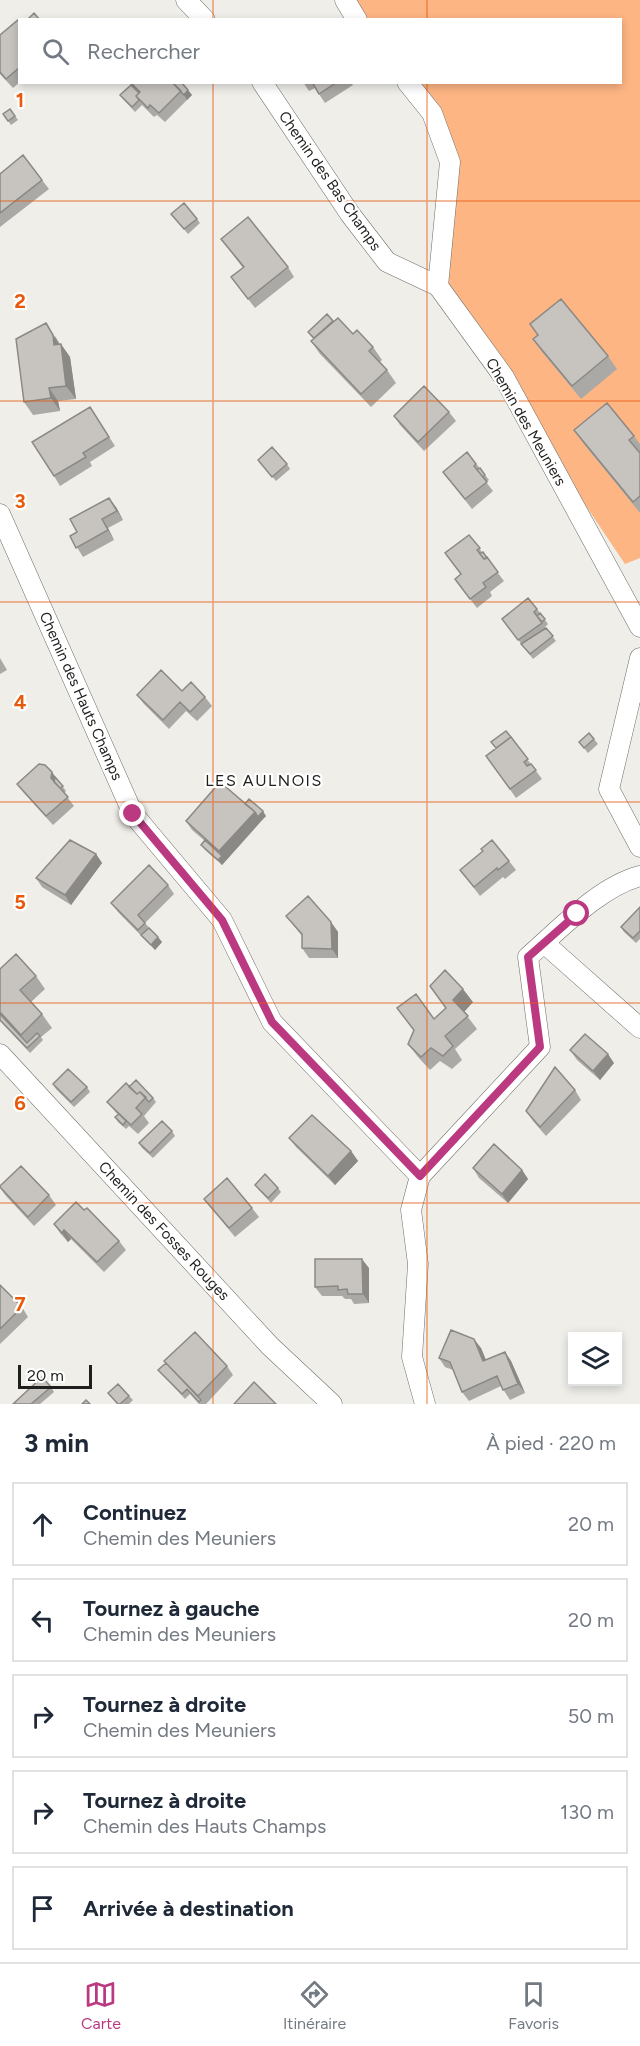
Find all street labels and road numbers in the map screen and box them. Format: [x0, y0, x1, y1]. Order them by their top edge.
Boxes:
street label: Chemin des Bas Champs [275, 108, 385, 254]
street label: Chemin des Meuniers [482, 355, 570, 489]
street label: Chemin des Hauts Champs [36, 609, 126, 783]
street label: Chemin des Fosses Rouges [95, 1158, 233, 1304]

